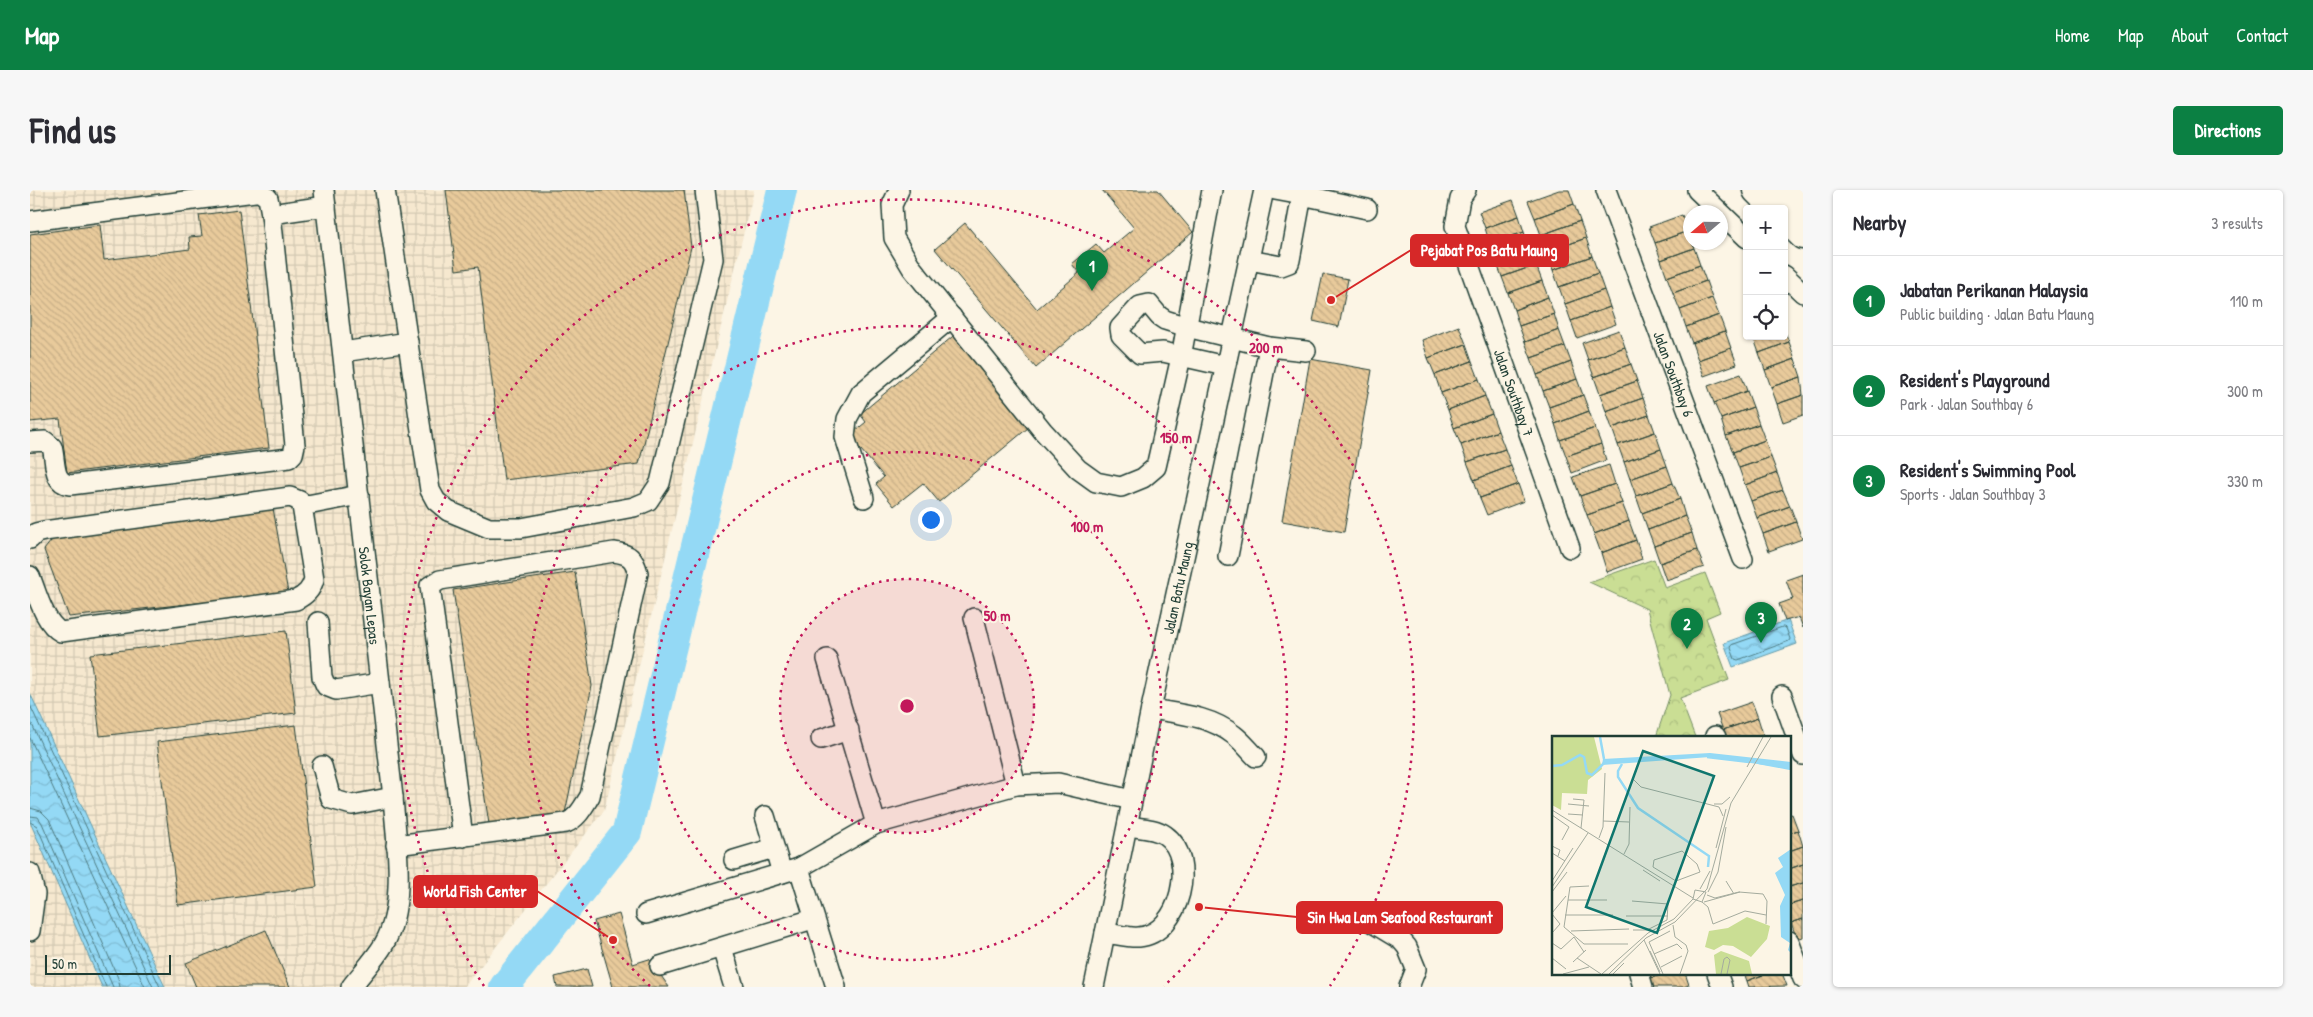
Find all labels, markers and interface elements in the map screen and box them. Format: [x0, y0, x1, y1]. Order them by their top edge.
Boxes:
text: Map [25, 19, 59, 51]
text: Home [2055, 23, 2090, 48]
text: Map [2118, 23, 2143, 48]
text: About [2171, 23, 2208, 48]
text: Contact [2236, 23, 2288, 48]
button: Directions [2173, 106, 2283, 155]
text: Find us [30, 107, 116, 154]
north arrow [1683, 205, 1728, 250]
map controls [1743, 205, 1788, 340]
button: + [1743, 205, 1788, 250]
text: Nearby [1853, 208, 1906, 237]
text: 3 results [2211, 212, 2263, 234]
callout: Pejabat Pos Batu Maung [1411, 235, 1568, 266]
text: Pejabat Pos Batu Maung [1421, 239, 1557, 262]
pin: 1 [1076, 250, 1108, 291]
button: − [1743, 250, 1788, 295]
text: Jabatan Perikanan Malaysia [1900, 277, 2088, 303]
text: 1 [1866, 290, 1872, 312]
text: 110 m [2230, 290, 2263, 312]
button: locate [1743, 295, 1788, 340]
text: Public building · Jalan Batu Maung [1900, 303, 2094, 325]
street label: Jalan Southbay 6 [1649, 328, 1700, 420]
text: 200 m [1249, 337, 1283, 358]
street label: Jalan Southbay 7 [1489, 346, 1540, 439]
text: Resident's Playground [1900, 367, 2049, 393]
text: 2 [1865, 380, 1873, 402]
text: 300 m [2227, 380, 2263, 402]
text: Park · Jalan Southbay 6 [1900, 393, 2033, 415]
text: 150 m [1160, 427, 1192, 448]
text: Resident's Swimming Pool [1900, 457, 2075, 483]
text: 3 [1865, 470, 1873, 492]
text: 330 m [2227, 470, 2263, 492]
text: Sports · Jalan Southbay 3 [1900, 483, 2046, 505]
your location [918, 507, 944, 533]
text: 100 m [1071, 516, 1103, 537]
street label: Jalan Batu Maung [1157, 539, 1198, 636]
street label: Solok Bayan Lepas [354, 545, 386, 646]
pin: 3 [1745, 602, 1777, 643]
text: 50 m [984, 605, 1010, 626]
pin: 2 [1671, 608, 1703, 649]
centre of rings [898, 697, 916, 715]
inset map [1552, 736, 1790, 974]
callout: World Fish Center [414, 876, 537, 907]
text: World Fish Center [423, 880, 527, 902]
callout: Sin Hwa Lam Seafood Restaurant [1297, 902, 1502, 933]
text: Sin Hwa Lam Seafood Restaurant [1307, 906, 1493, 928]
scale bar [45, 952, 171, 975]
text: 50 m [52, 954, 77, 973]

